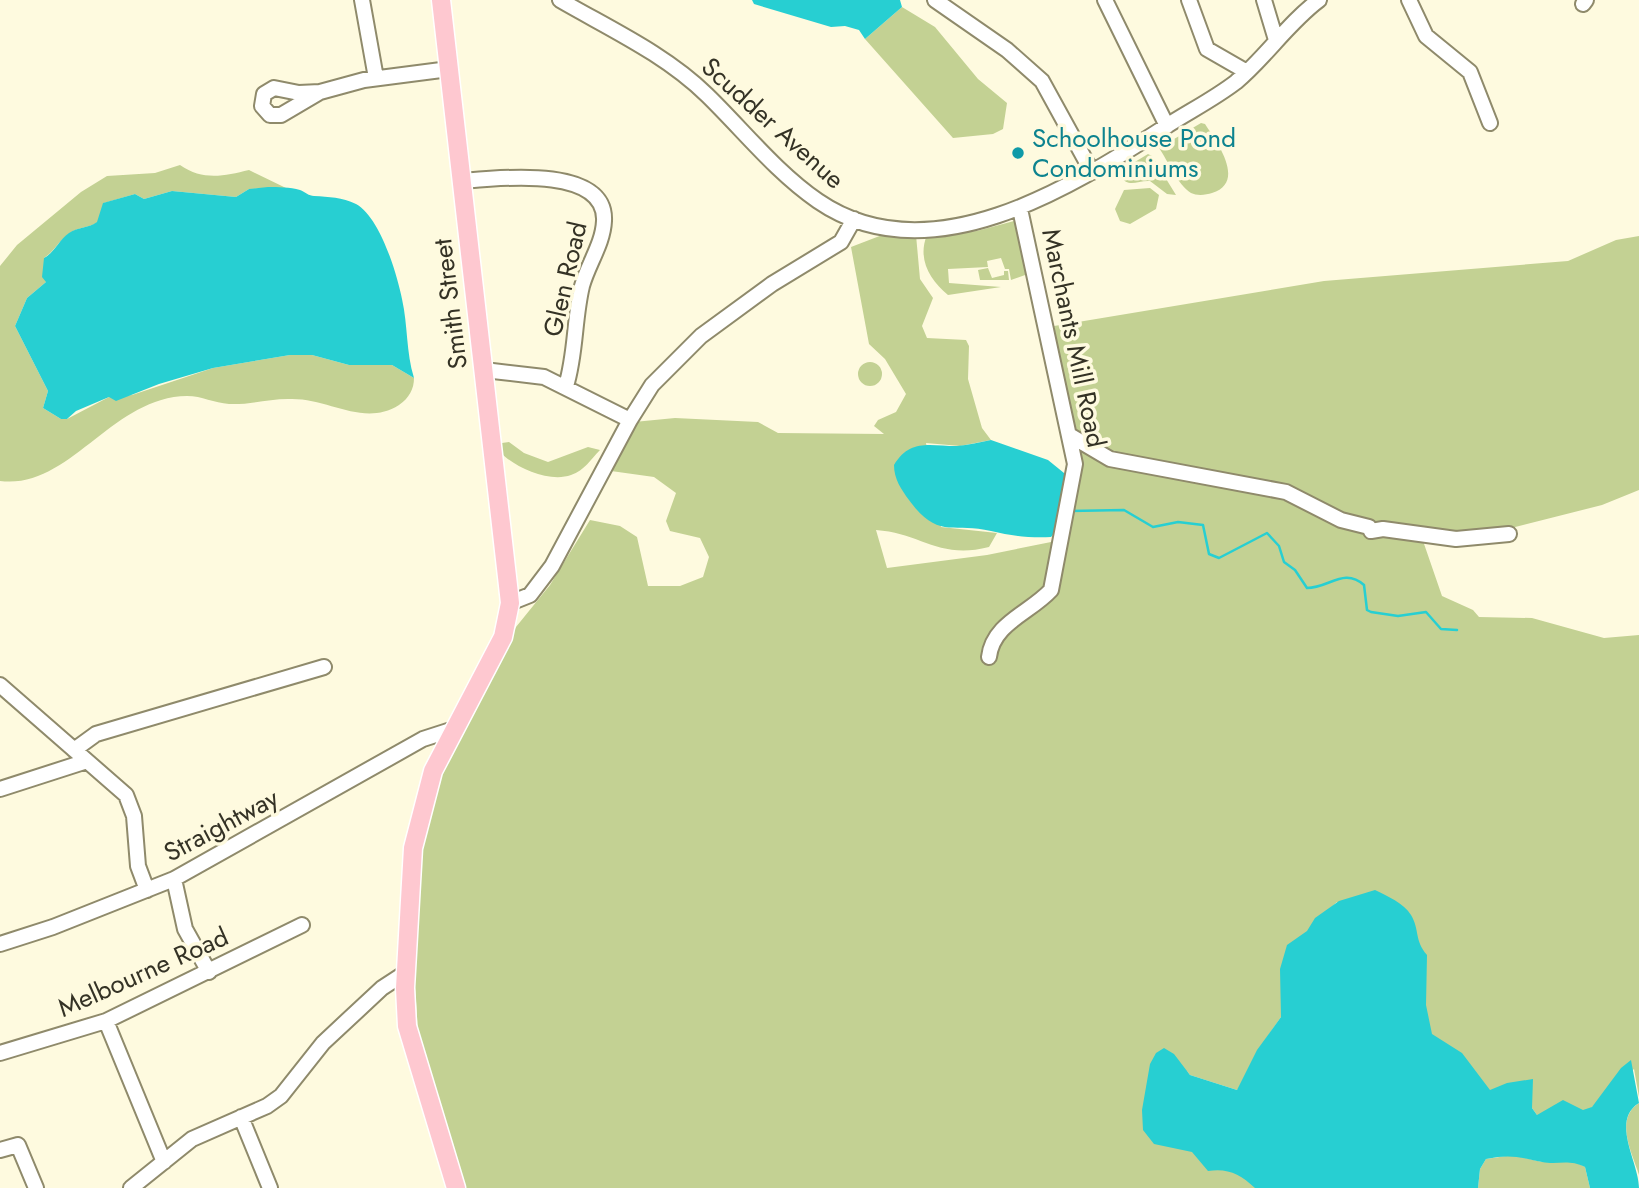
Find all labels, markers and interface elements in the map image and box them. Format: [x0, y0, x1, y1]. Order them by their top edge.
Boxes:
street label: Scudder Avenue [693, 48, 853, 198]
place label: Schoolhouse Pond Condominiums [1032, 119, 1236, 187]
marker: Schoolhouse Pond Condominiums [1010, 145, 1026, 161]
street label: Glen Road [533, 218, 597, 340]
street label: Marchants Mill Road [1032, 225, 1116, 451]
street label: Smith Street [423, 236, 477, 371]
street label: Straightway [157, 779, 286, 871]
street label: Melbourne Road [52, 917, 234, 1027]

